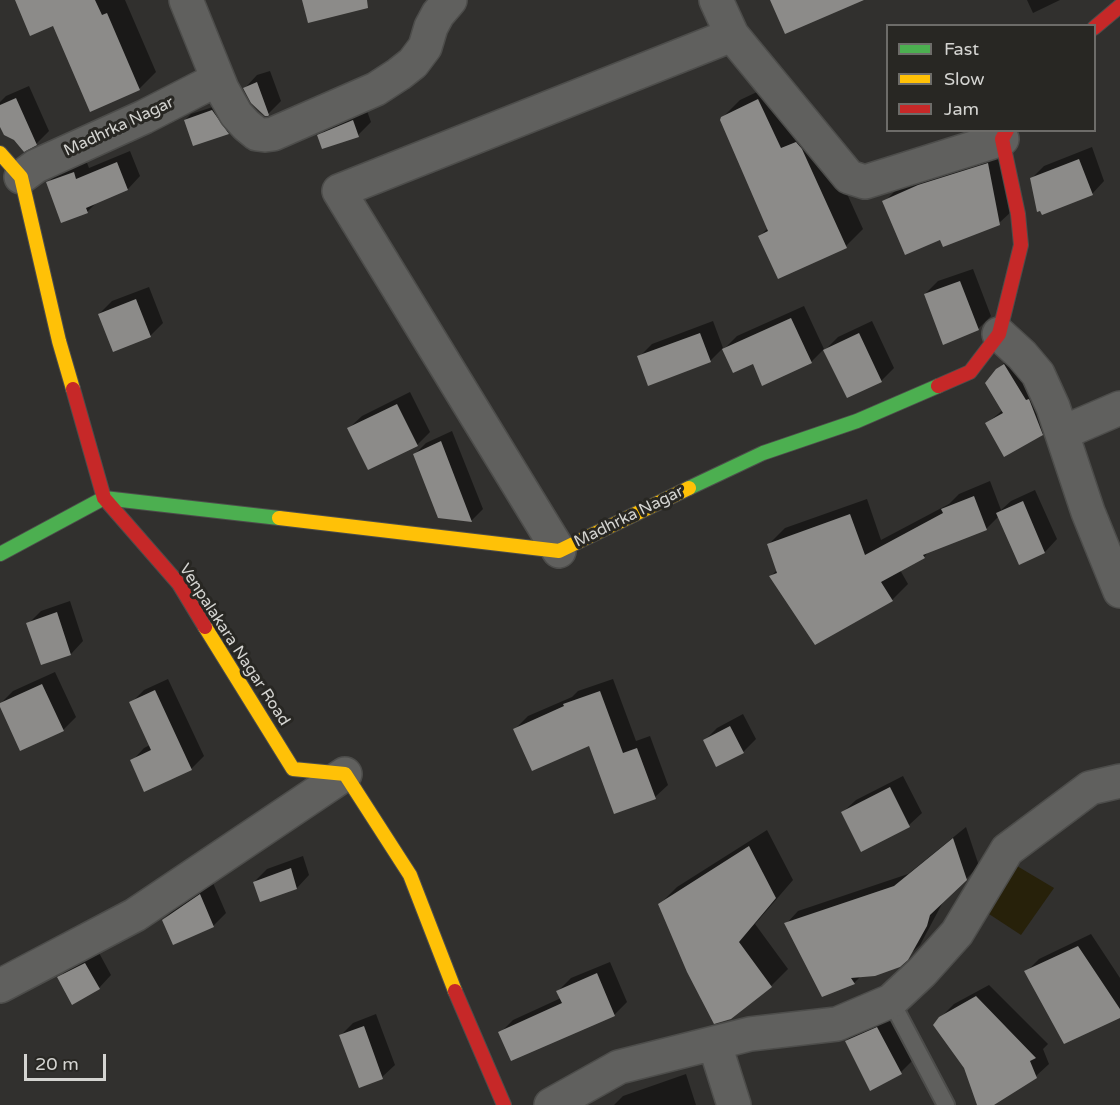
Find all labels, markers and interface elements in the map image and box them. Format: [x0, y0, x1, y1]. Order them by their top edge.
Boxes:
legend [886, 24, 1096, 132]
text: Fast [944, 38, 979, 60]
text: Slow [944, 68, 985, 90]
street label: Madhrka Nagar [61, 93, 177, 161]
text: Jam [944, 98, 979, 120]
street label: Madhrka Nagar [571, 482, 687, 552]
street label: Venpalakara Nagar Road [174, 560, 294, 730]
scale bar [27, 1042, 110, 1080]
text: 20 m [35, 1053, 79, 1075]

